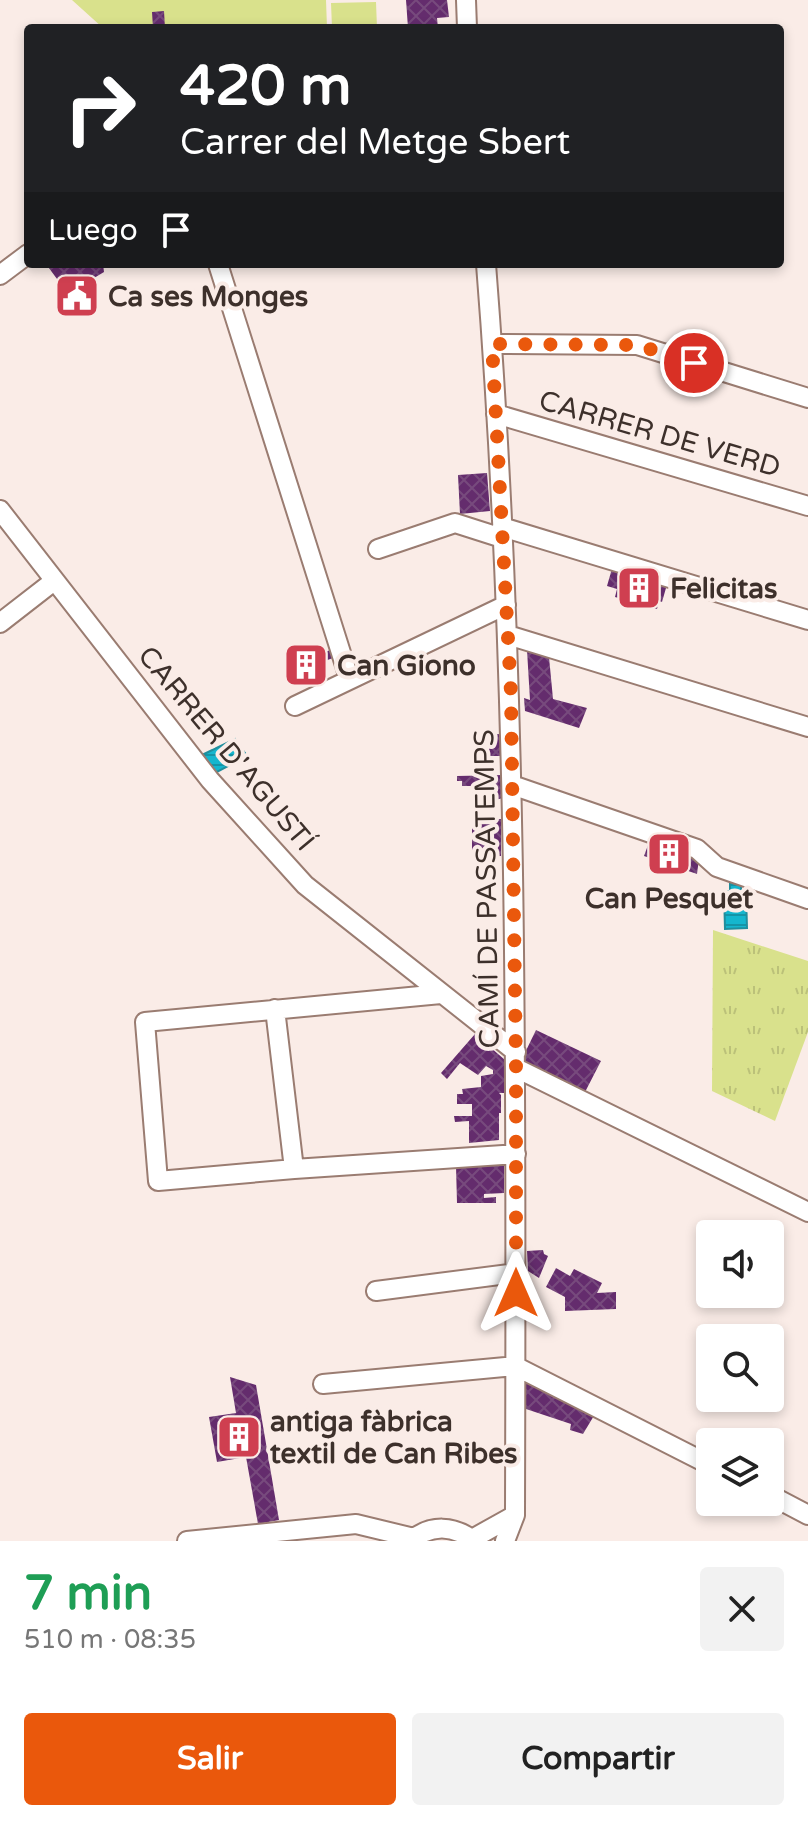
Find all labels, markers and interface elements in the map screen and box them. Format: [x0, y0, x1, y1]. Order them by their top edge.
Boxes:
text: 420 m [180, 53, 351, 120]
icon: right [48, 56, 152, 160]
text: Carrer del Metge Sbert [180, 121, 570, 164]
icon: arrive [154, 208, 198, 252]
text: Luego [48, 212, 138, 249]
public building icon: Ca ses Monges [53, 272, 101, 320]
place label: Ca ses Monges [108, 280, 308, 314]
pin [660, 329, 728, 397]
icon: arrive [672, 341, 716, 385]
street label: CARRER DE VERD [535, 383, 784, 485]
building icon: Felicitas [615, 564, 663, 612]
place label: Felicitas [670, 572, 777, 606]
street label: CARRER D'AGUSTÍ [131, 639, 322, 858]
building icon: Can Giono [282, 641, 330, 689]
place label: Can Giono [337, 649, 476, 683]
street label: CAMÍ DE PASSATEMPS [467, 729, 507, 1049]
building icon: Can Pesquet [645, 830, 693, 878]
place label: Can Pesquet [585, 882, 754, 916]
map controls [696, 1220, 784, 1516]
button: sound [696, 1220, 784, 1308]
position arrow [474, 1251, 558, 1335]
button: search [696, 1324, 784, 1412]
place label: antiga fàbrica textil de Can Ribes [270, 1405, 517, 1471]
building icon: antiga fàbrica textil de Can Ribes [215, 1413, 263, 1461]
button: layers [696, 1428, 784, 1516]
text: 7 min [24, 1565, 152, 1623]
button: close [700, 1567, 784, 1651]
text: 510 m · 08:35 [24, 1624, 196, 1655]
button: Salir [24, 1713, 396, 1805]
button: Compartir [412, 1713, 784, 1805]

